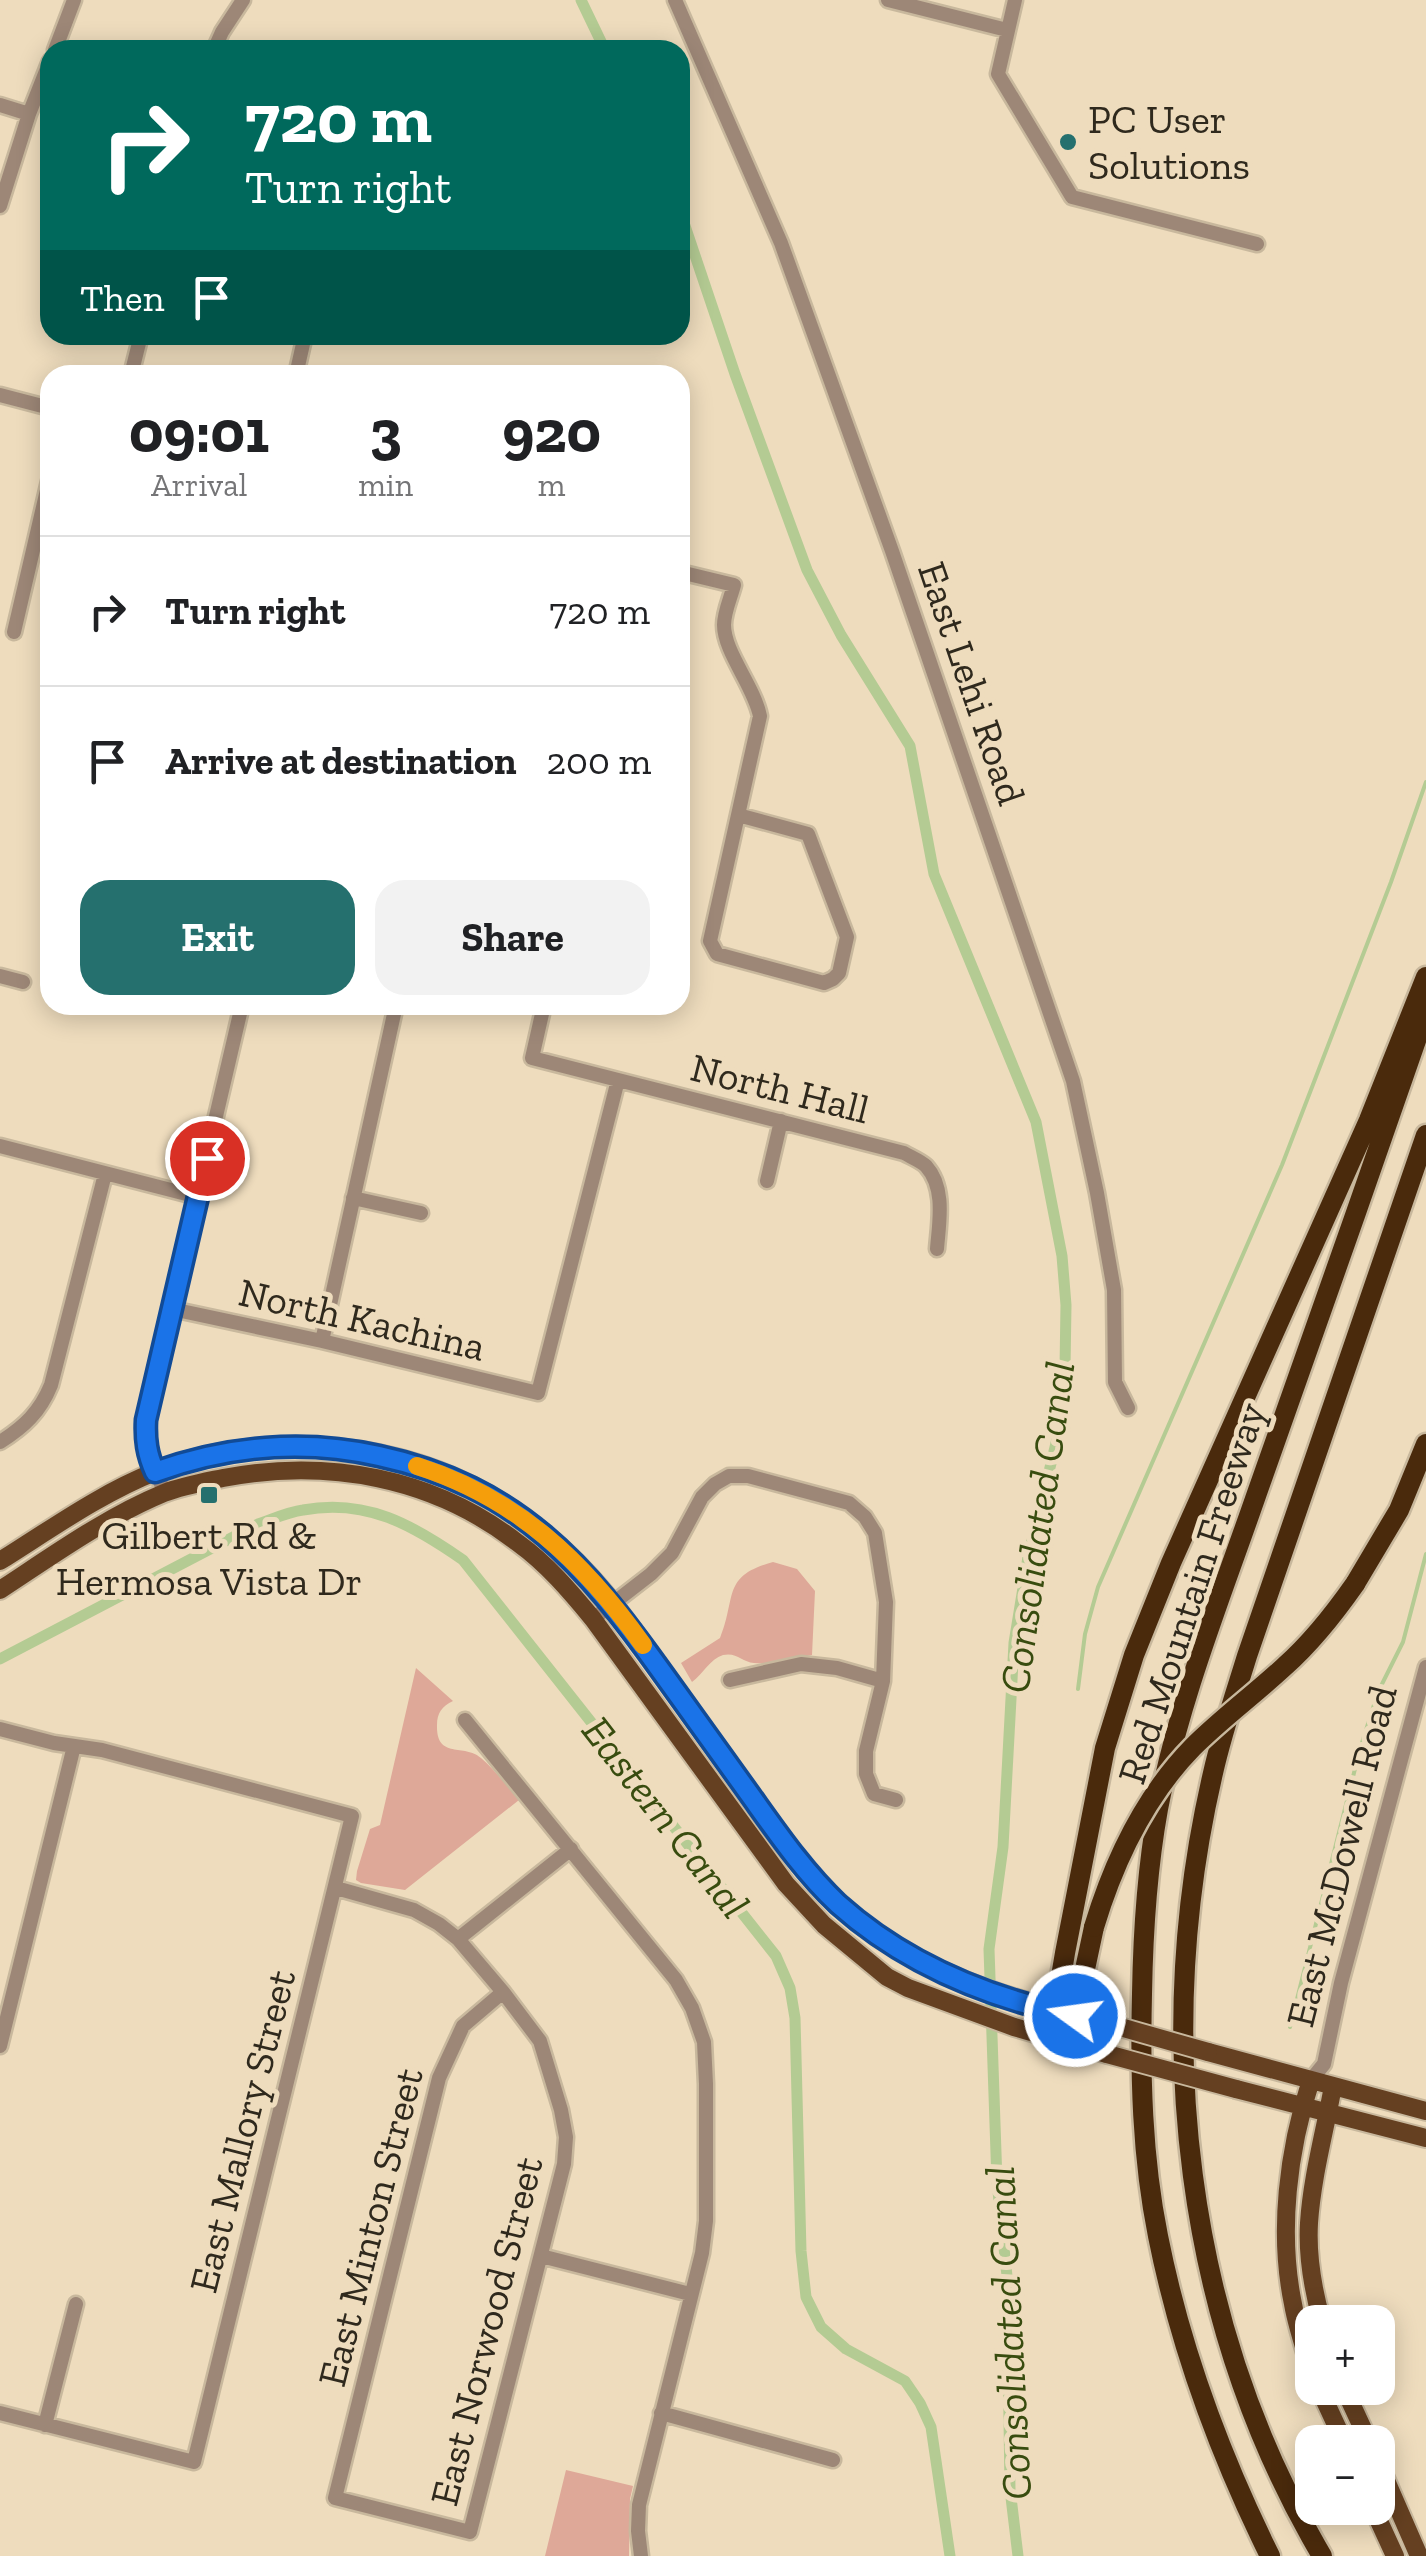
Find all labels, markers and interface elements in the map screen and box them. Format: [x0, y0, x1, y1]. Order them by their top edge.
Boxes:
text: 720 m [245, 76, 432, 160]
icon: right [80, 80, 210, 210]
place label: PC User Solutions [1088, 95, 1250, 189]
marker: PC User Solutions [1057, 131, 1079, 153]
text: Turn right [245, 161, 451, 215]
icon: arrive [184, 270, 239, 325]
text: Then [80, 275, 164, 321]
text: 09:01 [129, 395, 269, 467]
text: 3 [370, 395, 402, 467]
text: 920 [502, 395, 601, 467]
text: Arrival [151, 466, 247, 504]
text: min [358, 466, 413, 504]
text: m [538, 466, 565, 504]
street label: East Lehi Road [908, 555, 1036, 811]
icon: right [80, 584, 135, 639]
text: Turn right [165, 588, 345, 634]
text: 720 m [549, 588, 650, 634]
icon: arrive [80, 734, 135, 789]
text: Arrive at destination [165, 738, 516, 784]
text: 200 m [546, 738, 651, 784]
button: Exit [80, 880, 355, 995]
button: Share [375, 880, 650, 995]
street label: North Hall [686, 1043, 874, 1133]
pin [165, 1116, 250, 1201]
icon: arrive [180, 1131, 235, 1186]
street label: North Kachina [234, 1267, 490, 1371]
water label: Consolidated Canal [989, 1358, 1085, 1696]
street label: Red Mountain Freeway [1107, 1396, 1275, 1789]
marker: Gilbert Rd & Hermosa Vista Dr [198, 1484, 220, 1506]
place label: Gilbert Rd & Hermosa Vista Dr [56, 1511, 362, 1605]
street label: East McDowell Road [1275, 1680, 1407, 2032]
water label: Eastern Canal [572, 1706, 760, 1928]
street label: East Mallory Street [179, 1964, 305, 2297]
position arrow [1023, 1964, 1127, 2068]
street label: East Minton Street [307, 2063, 433, 2391]
street label: East Norwood Street [419, 2151, 553, 2510]
water label: Consolidated Canal [974, 2165, 1042, 2501]
map controls [1295, 2305, 1395, 2525]
button: + [1295, 2305, 1395, 2405]
button: − [1295, 2425, 1395, 2525]

